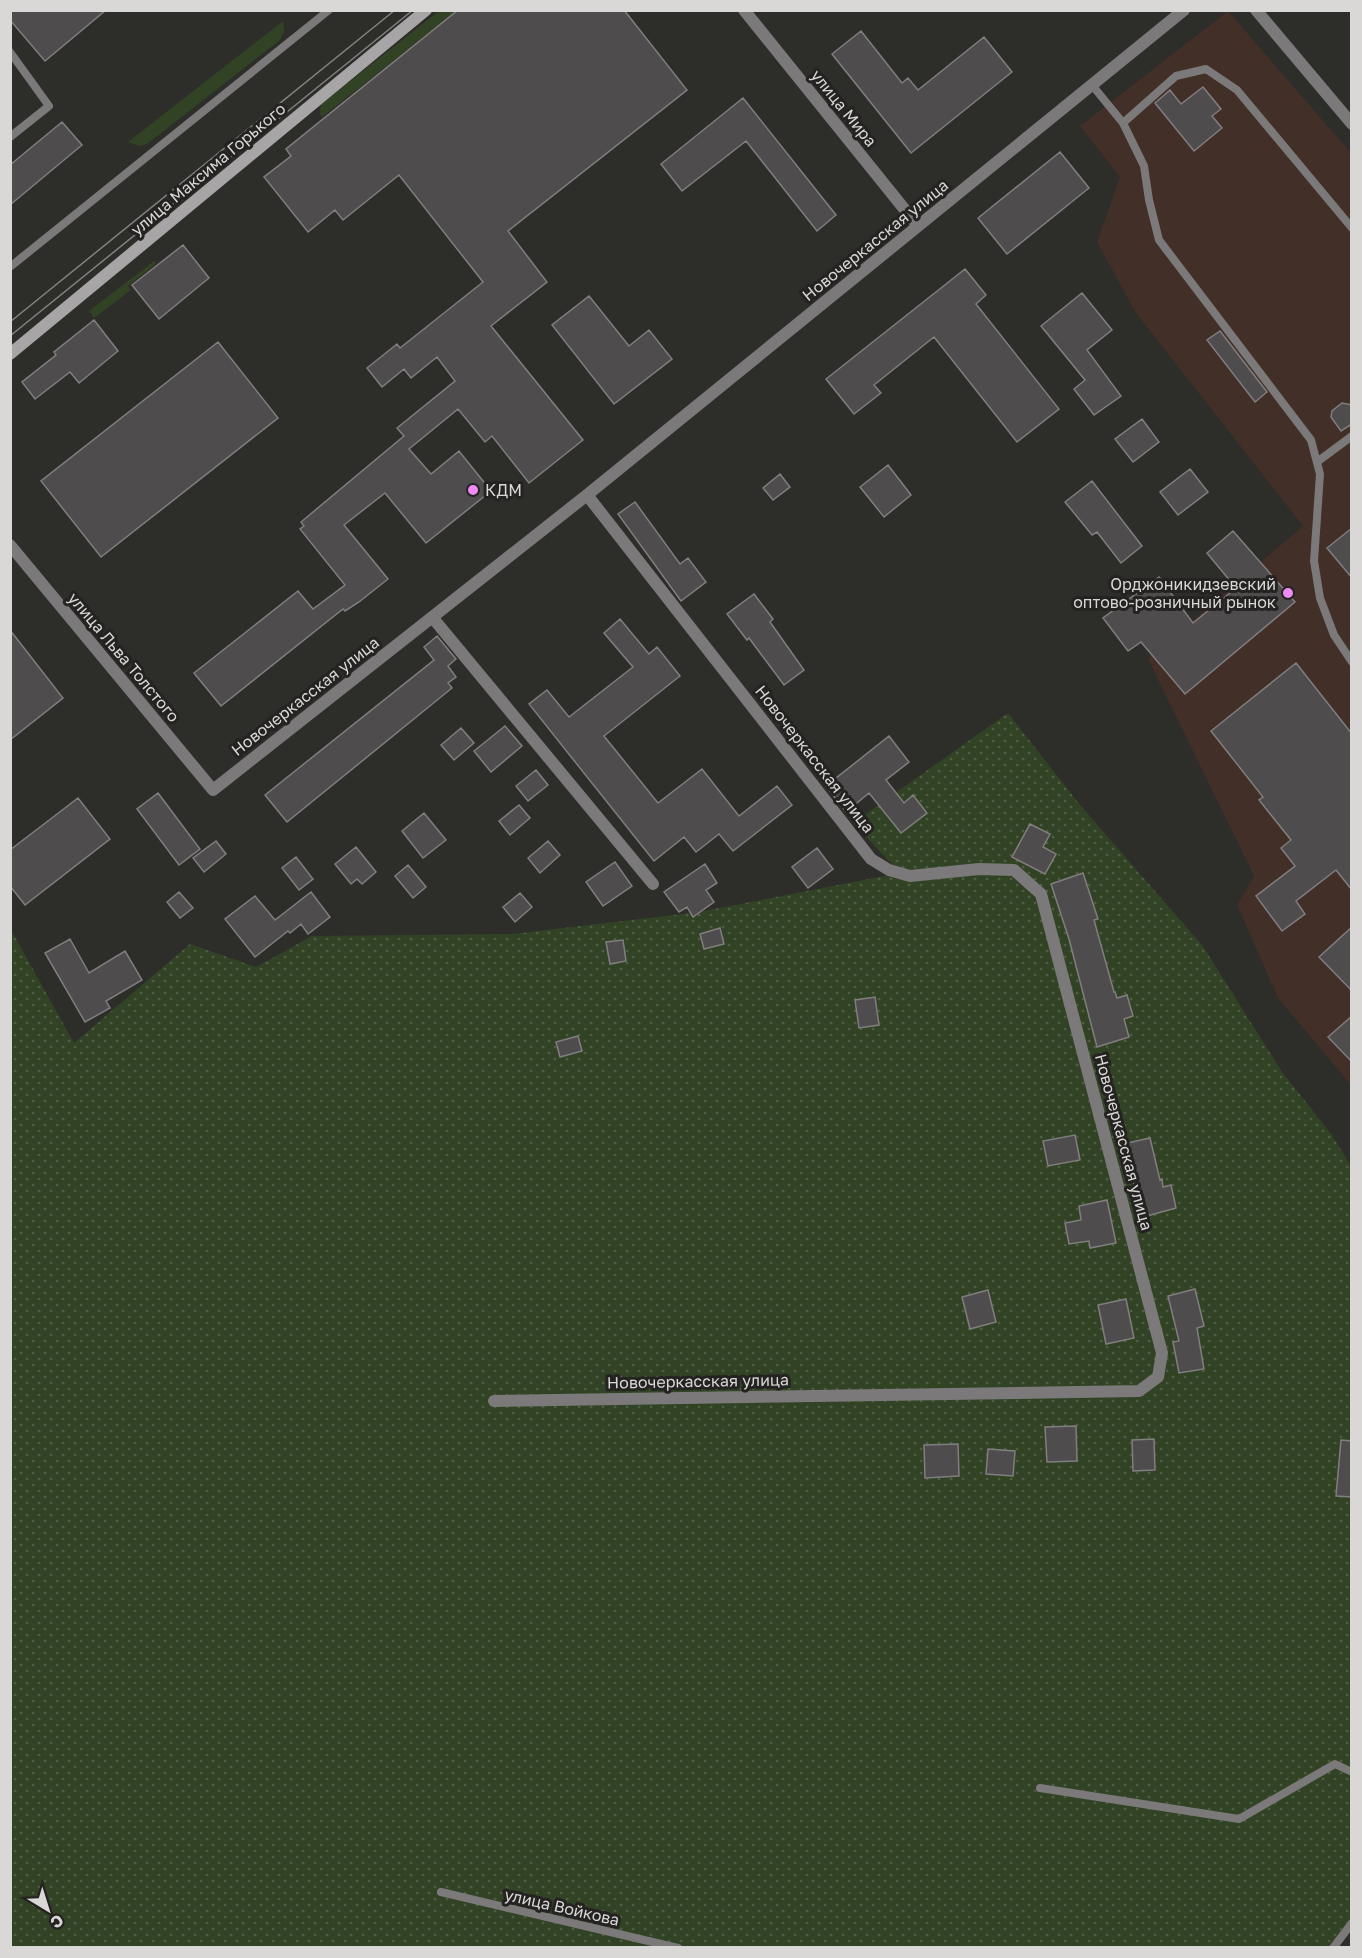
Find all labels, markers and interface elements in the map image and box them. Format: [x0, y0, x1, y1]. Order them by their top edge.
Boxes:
street label: улица Мира [807, 65, 881, 151]
street label: улица Максима Горького [127, 98, 289, 240]
street label: Новочеркасская улица [798, 175, 952, 305]
place label: КДМ [485, 480, 522, 500]
marker: КДМ [466, 483, 480, 497]
place label: Орджоникидзевский оптово-розничный рынок [1073, 574, 1276, 612]
marker: Орджоникидзевский оптово-розничный рынок [1281, 586, 1295, 600]
street label: улица Льва Толстого [64, 588, 184, 726]
street label: Новочеркасская улица [227, 632, 383, 760]
street label: Новочеркасская улица [751, 681, 879, 837]
street label: Новочеркасская улица [1091, 1052, 1157, 1232]
street label: Новочеркасская улица [607, 1369, 789, 1393]
north arrow [18, 1880, 78, 1940]
street label: улица Войкова [502, 1884, 622, 1930]
text: С [47, 1910, 68, 1933]

